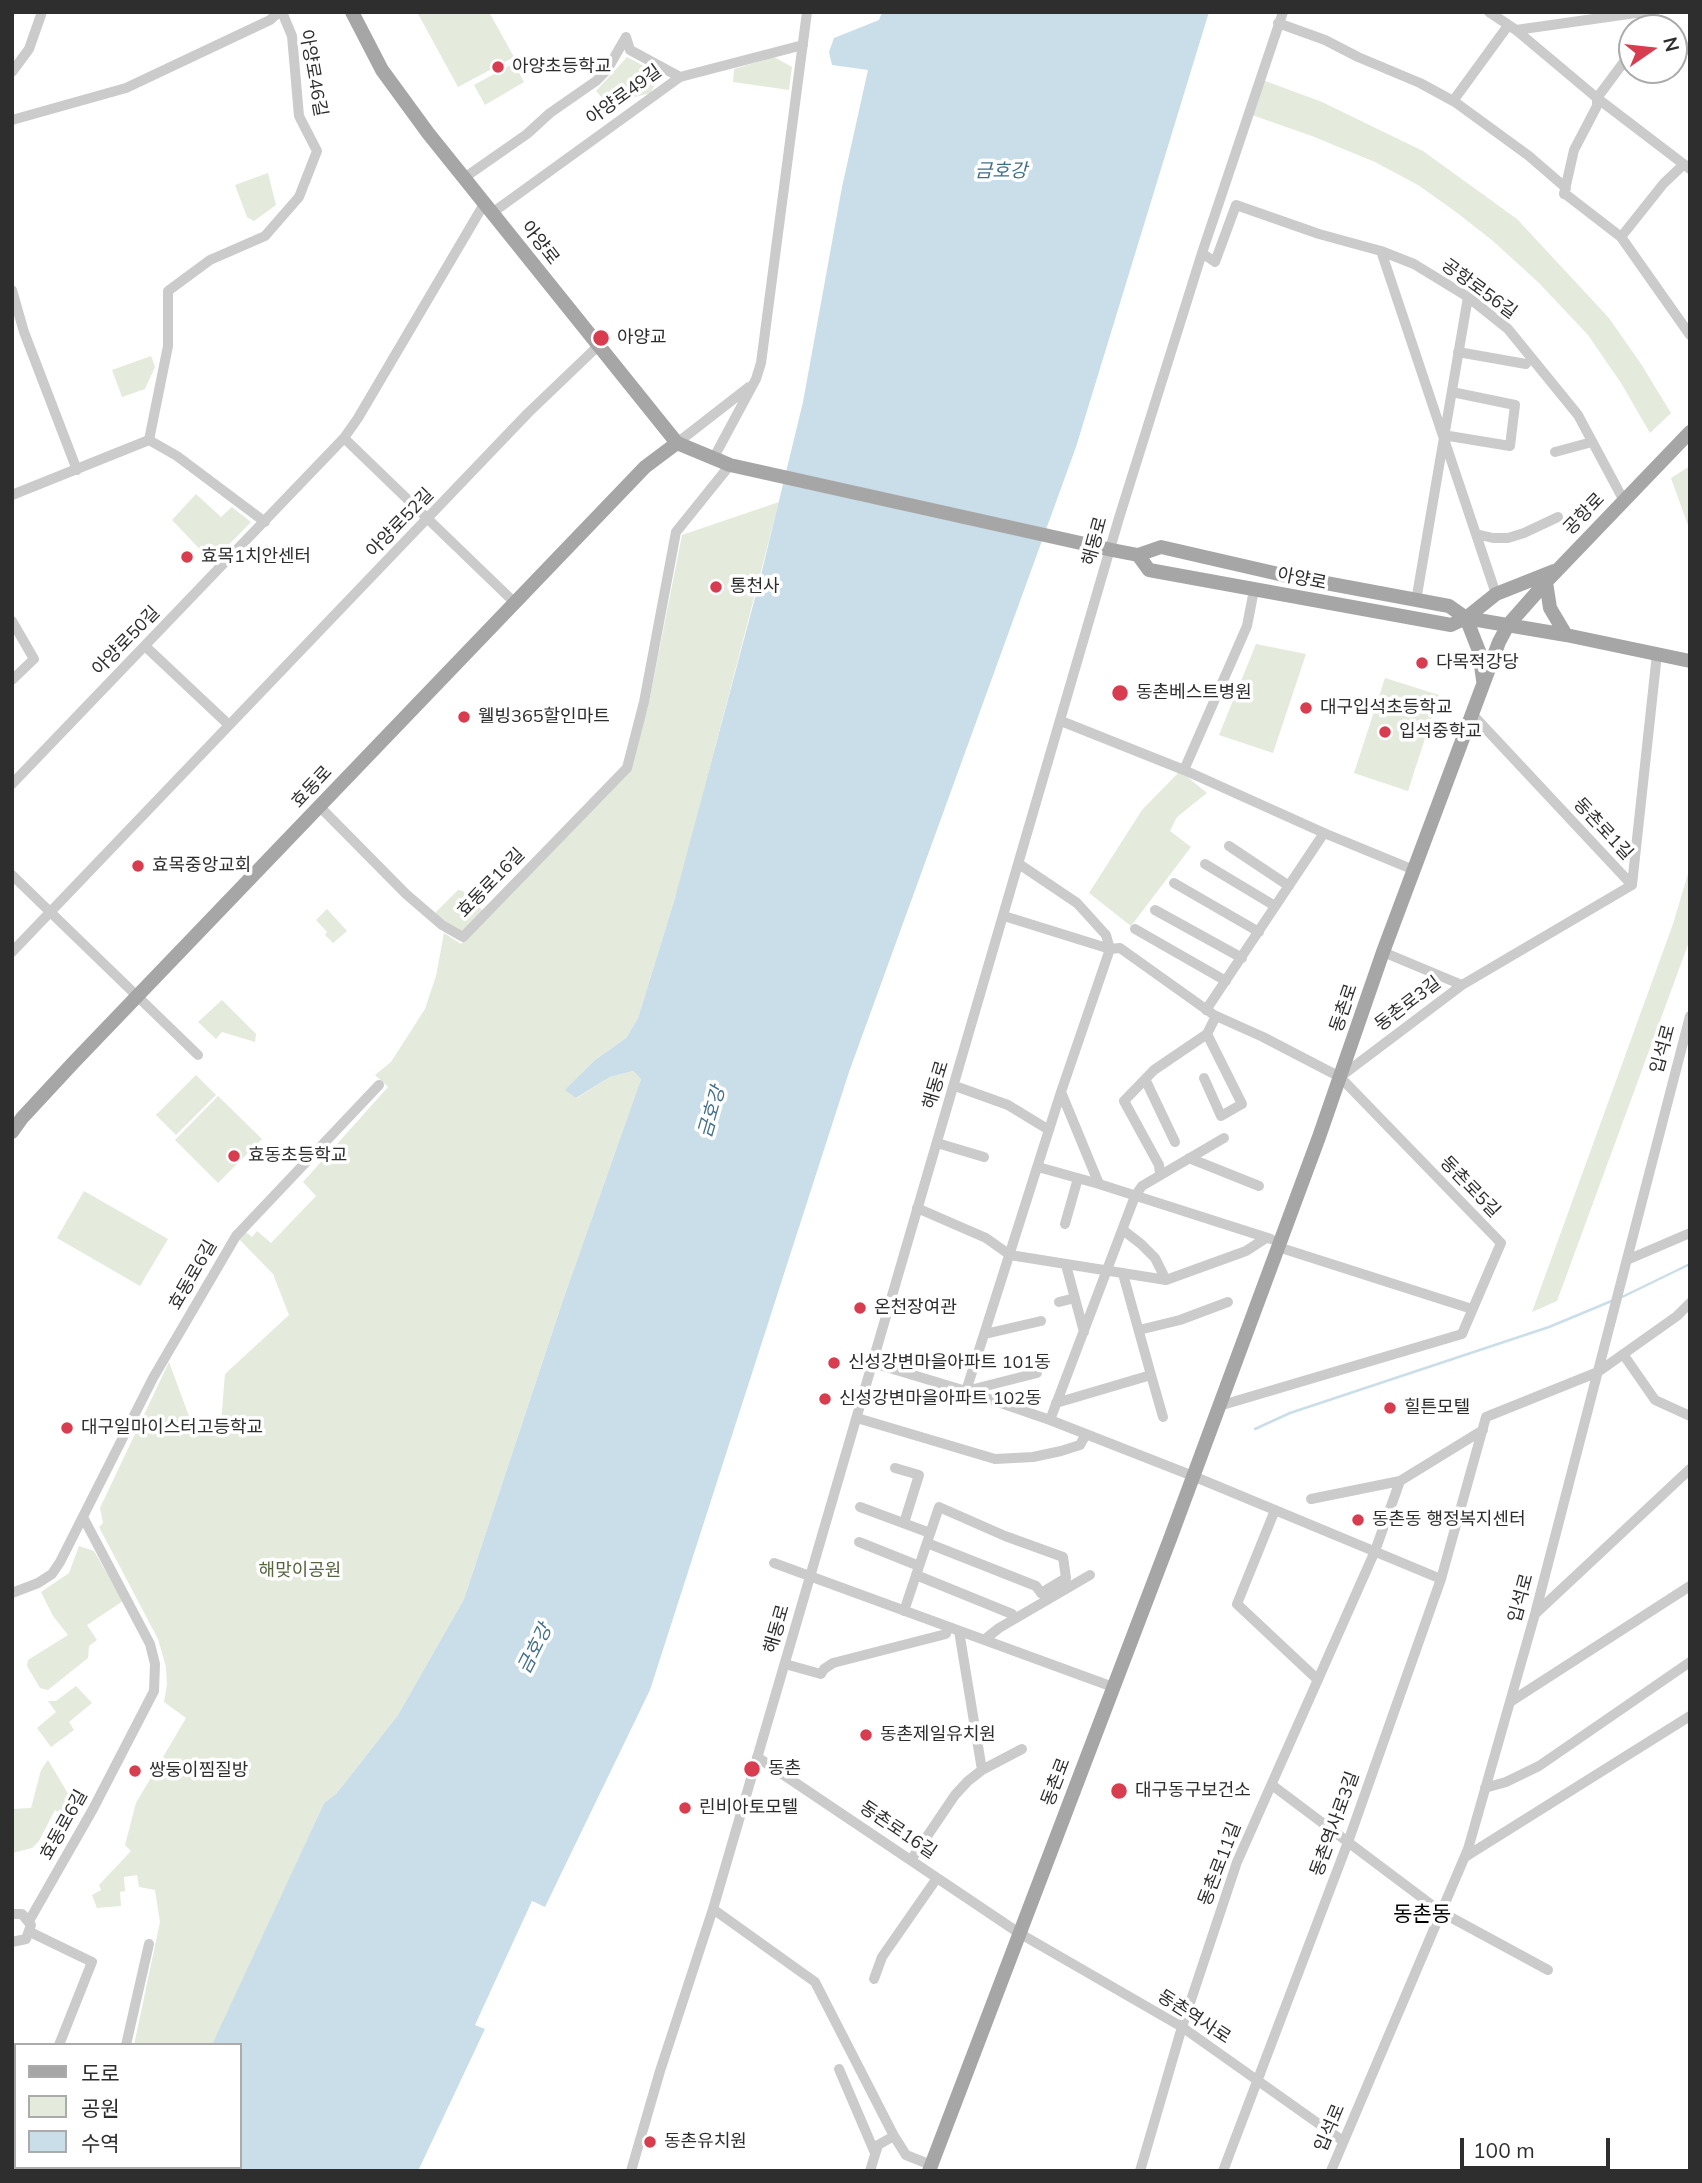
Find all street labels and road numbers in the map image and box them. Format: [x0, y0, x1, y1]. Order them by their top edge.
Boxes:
street label: 아양로46길 [295, 28, 331, 118]
street label: 아양로49길 [582, 60, 666, 130]
street label: 아양로 [516, 217, 564, 269]
street label: 공항로56길 [1437, 254, 1521, 324]
street label: 아양로52길 [362, 484, 438, 562]
street label: 공항로 [1559, 489, 1609, 539]
street label: 해동로 [1078, 514, 1112, 568]
street label: 아양로 [1276, 564, 1328, 594]
street label: 아양로50길 [88, 602, 164, 680]
street label: 효동로 [287, 761, 337, 813]
street label: 동촌로1길 [1569, 793, 1637, 865]
street label: 효동로16길 [453, 844, 529, 922]
street label: 동촌로3길 [1371, 972, 1445, 1036]
street label: 동촌로 [1326, 981, 1362, 1035]
street label: 입석로 [1646, 1022, 1680, 1076]
street label: 해동로 [918, 1058, 954, 1112]
street label: 동촌로5길 [1435, 1152, 1505, 1222]
street label: 효동로6길 [164, 1236, 222, 1314]
street label: 입석로 [1504, 1571, 1538, 1625]
street label: 해동로 [760, 1602, 794, 1656]
street label: 동촌로 [1037, 1755, 1075, 1809]
street label: 동촌역사로3길 [1306, 1769, 1364, 1879]
street label: 효동로6길 [36, 1786, 92, 1864]
street label: 동촌로16길 [856, 1796, 940, 1864]
street label: 동촌로11길 [1194, 1819, 1246, 1909]
street label: 동촌역사로 [1153, 1985, 1235, 2049]
street label: 입석로 [1310, 2101, 1350, 2155]

